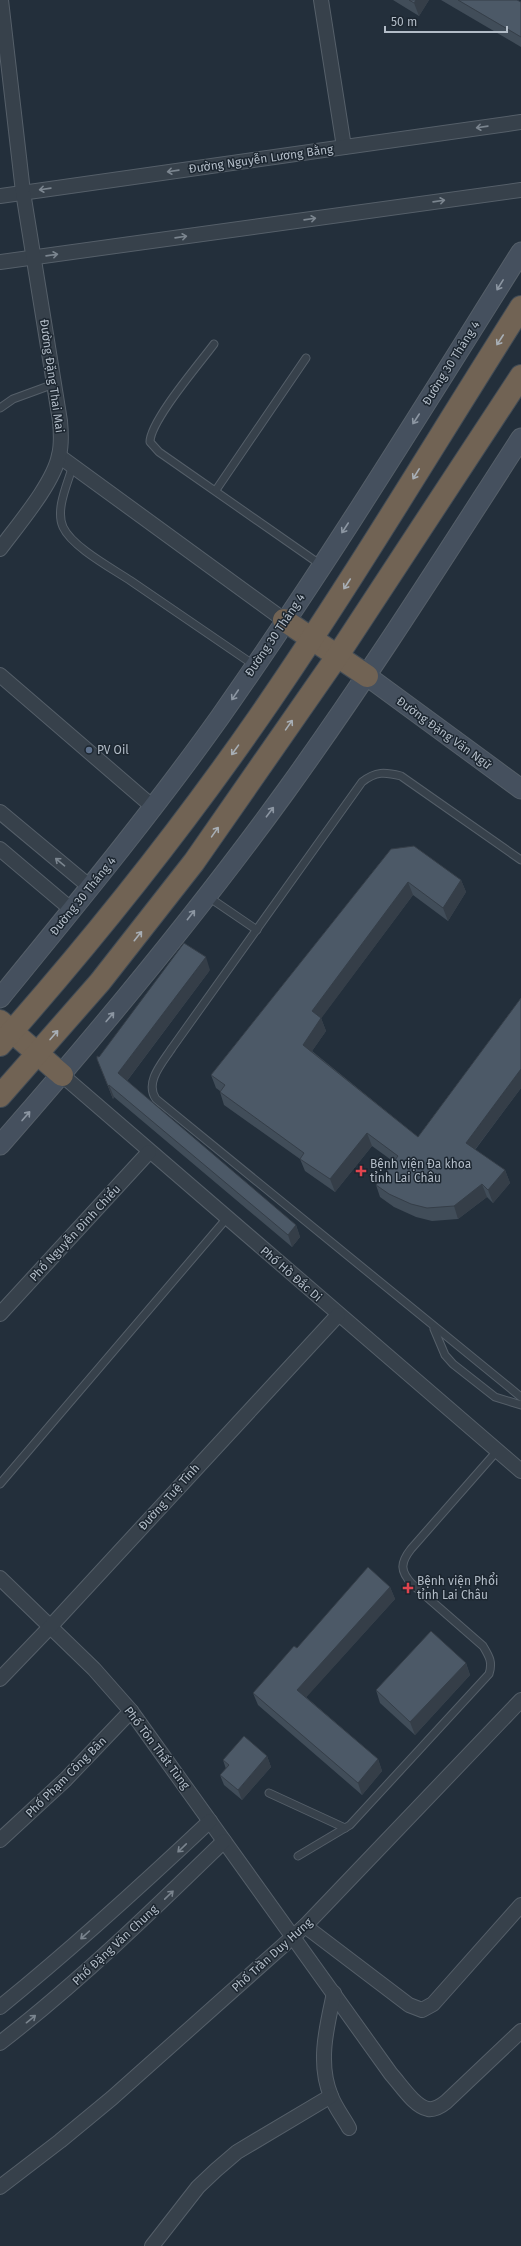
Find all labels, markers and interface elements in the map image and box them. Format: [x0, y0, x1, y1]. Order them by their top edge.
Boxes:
scale bar [385, 8, 507, 34]
text: 50 m [391, 15, 417, 29]
one-way arrow [476, 123, 489, 131]
street label: Đường Nguyễn Lương Bằng [188, 140, 335, 176]
one-way arrow [167, 167, 180, 175]
one-way arrow [39, 185, 52, 193]
one-way arrow [432, 197, 445, 205]
one-way arrow [303, 215, 316, 223]
one-way arrow [174, 233, 187, 241]
one-way arrow [46, 251, 59, 259]
one-way arrow [496, 279, 504, 290]
street label: Đường Đặng Thai Mai [37, 318, 67, 434]
street label: Đường 30 Tháng 4 [419, 318, 483, 408]
one-way arrow [496, 334, 504, 345]
one-way arrow [411, 413, 419, 425]
one-way arrow [412, 468, 420, 479]
one-way arrow [341, 522, 349, 534]
one-way arrow [343, 578, 351, 589]
street label: Đường 30 Tháng 4 [242, 590, 308, 679]
one-way arrow [231, 689, 239, 700]
street label: Đường Đặng Văn Ngữ [394, 694, 495, 773]
one-way arrow [285, 720, 293, 731]
place label: PV Oil [97, 743, 129, 757]
one-way arrow [231, 744, 240, 755]
marker: PV Oil [84, 745, 94, 755]
one-way arrow [266, 807, 275, 818]
one-way arrow [211, 826, 219, 837]
street label: Đường 30 Tháng 4 [47, 853, 119, 938]
one-way arrow [55, 858, 65, 867]
one-way arrow [187, 910, 195, 921]
one-way arrow [133, 931, 142, 941]
one-way arrow [105, 1011, 114, 1022]
one-way arrow [49, 1030, 58, 1040]
one-way arrow [21, 1111, 30, 1121]
place label: Bệnh viện Đa khoa tỉnh Lai Châu [370, 1157, 471, 1185]
marker: Bệnh viện Đa khoa tỉnh Lai Châu [355, 1165, 367, 1177]
street label: Phố Nguyễn Đình Chiểu [25, 1180, 123, 1284]
street label: Phố Hồ Đắc Di [257, 1242, 326, 1304]
street label: Đường Tuệ Tĩnh [136, 1461, 202, 1533]
place label: Bệnh viện Phổi tỉnh Lai Châu [417, 1572, 498, 1602]
marker: Bệnh viện Phổi tỉnh Lai Châu [402, 1582, 414, 1594]
street label: Phố Tôn Thất Tùng [121, 1703, 194, 1793]
street label: Phố Phạm Công Bân [22, 1733, 109, 1820]
one-way arrow [177, 1843, 187, 1852]
one-way arrow [164, 1890, 174, 1899]
street label: Phố Đặng Văn Chung [69, 1901, 161, 1988]
street label: Phố Trần Duy Hưng [228, 1914, 316, 1995]
one-way arrow [81, 1930, 91, 1939]
one-way arrow [25, 2015, 36, 2023]

